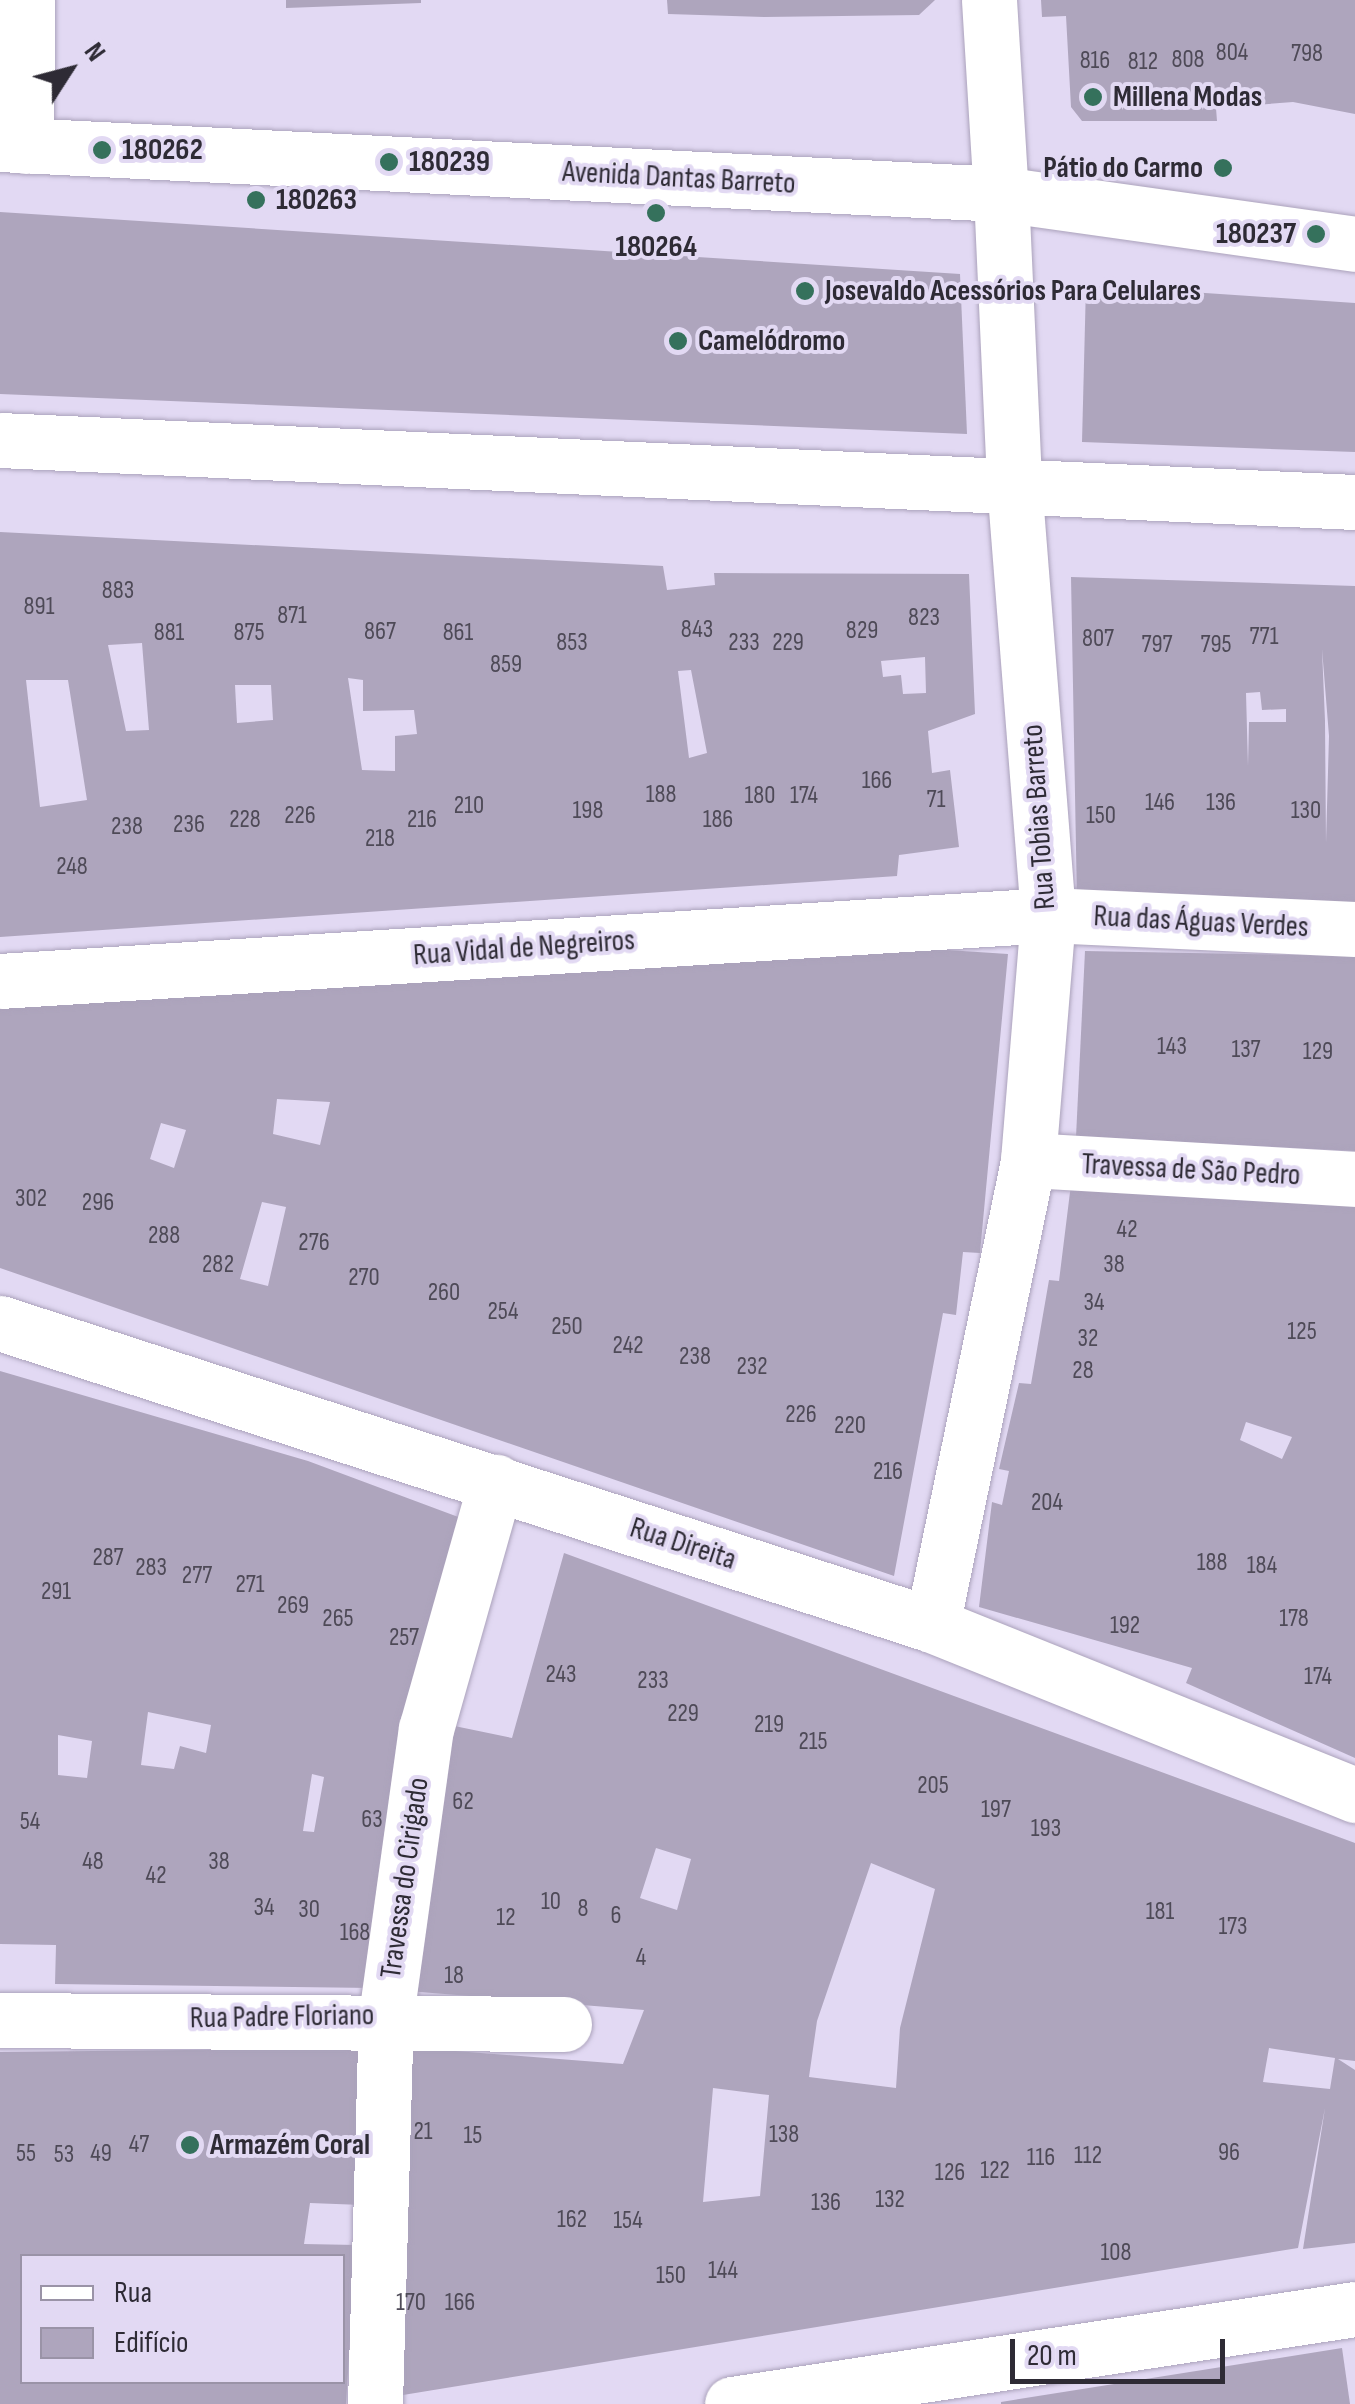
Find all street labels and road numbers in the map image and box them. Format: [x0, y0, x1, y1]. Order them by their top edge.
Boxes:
street label: Avenida Dantas Barreto [561, 154, 797, 202]
street label: Rua Tobias Barreto [1015, 723, 1063, 911]
street label: Rua das Águas Verdes [1093, 898, 1309, 946]
street label: Rua Vidal de Negreiros [412, 922, 636, 974]
street label: Travessa de São Pedro [1081, 1146, 1301, 1194]
street label: Rua Direita [625, 1510, 741, 1578]
street label: Travessa do Cirigado [373, 1775, 437, 1981]
street label: Rua Padre Floriano [189, 1997, 375, 2037]

